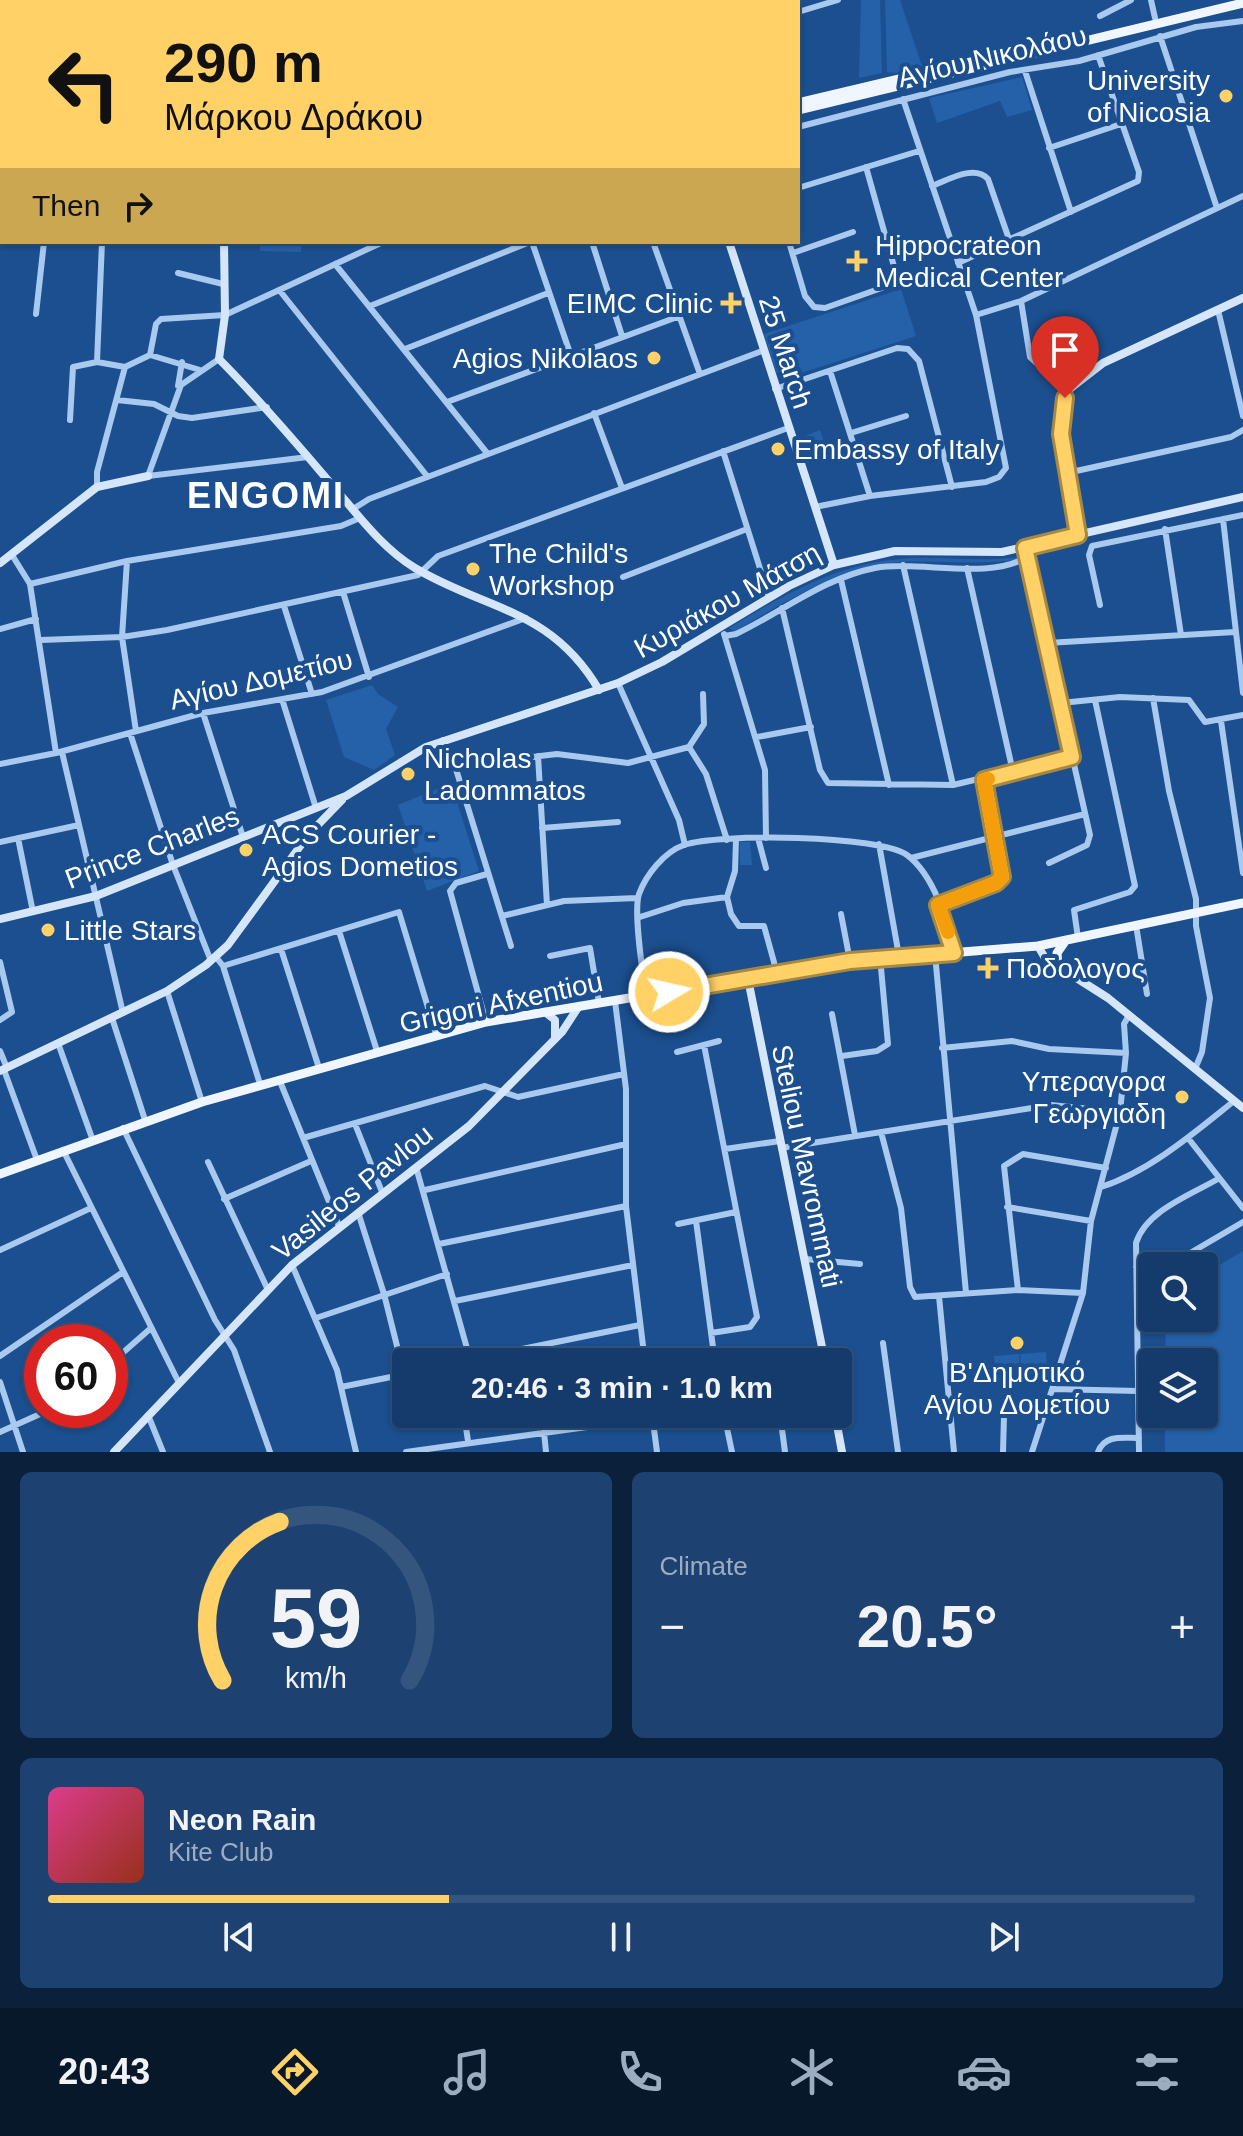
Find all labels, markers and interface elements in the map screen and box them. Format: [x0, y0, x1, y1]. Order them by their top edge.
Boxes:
street label: Αγίου Νικολάου [895, 20, 1090, 93]
text: 290 m [164, 31, 323, 94]
icon: left [32, 32, 136, 136]
place label: University of Nicosia [1087, 65, 1210, 128]
marker: University of Nicosia [1217, 87, 1235, 105]
text: Μάρκου Δράκου [164, 97, 423, 138]
icon: right [116, 184, 160, 228]
text: Then [32, 189, 100, 222]
place label: Hippocrateon Medical Center [875, 230, 1063, 293]
marker: Hippocrateon Medical Center [846, 250, 868, 272]
place label: EIMC Clinic [567, 288, 713, 319]
marker: EIMC Clinic [720, 292, 742, 314]
street label: 25 March [753, 292, 818, 412]
pin [1031, 316, 1099, 398]
icon: arrive [1043, 328, 1087, 372]
place label: Agios Nikolaos [453, 343, 638, 374]
marker: Agios Nikolaos [645, 349, 663, 367]
place label: Embassy of Italy [794, 434, 999, 465]
marker: Embassy of Italy [769, 440, 787, 458]
district label: ENGOMI [187, 475, 345, 516]
street label: Κυριάκου Μάτση [629, 537, 826, 664]
place label: The Child's Workshop [489, 538, 628, 601]
marker: The Child's Workshop [464, 560, 482, 578]
street label: Αγίου Δομετίου [167, 643, 355, 716]
place label: Nicholas Ladommatos [424, 743, 586, 806]
marker: Nicholas Ladommatos [399, 765, 417, 783]
street label: Prince Charles [61, 800, 243, 895]
place label: ACS Courier - Agios Dometios [262, 819, 458, 882]
marker: ACS Courier - Agios Dometios [237, 841, 255, 859]
place label: Little Stars [64, 915, 196, 946]
marker: Little Stars [39, 921, 57, 939]
position arrow [627, 950, 711, 1034]
place label: Ποδολογος [1006, 953, 1145, 984]
marker: Ποδολογος [977, 957, 999, 979]
street label: Grigori Afxentiou [397, 966, 606, 1039]
street label: Steliou Mavrommati [766, 1042, 847, 1290]
place label: Υπεραγορα Γεωργιαδη [1022, 1066, 1166, 1129]
marker: Υπεραγορα Γεωργιαδη [1173, 1088, 1191, 1106]
street label: Vasileos Pavlou [266, 1118, 439, 1266]
map controls [1138, 1252, 1218, 1428]
button: search [1138, 1252, 1218, 1332]
speed limit sign: 60 [24, 1324, 128, 1428]
marker: Β'Δημοτικό Αγίου Δομετίου [1008, 1334, 1026, 1352]
button: layers [1138, 1348, 1218, 1428]
place label: Β'Δημοτικό Αγίου Δομετίου [924, 1357, 1110, 1420]
text: 20:46 · 3 min · 1.0 km [471, 1371, 773, 1404]
text: Climate [660, 1551, 748, 1581]
text: 59 [269, 1572, 362, 1665]
text: 20.5° [857, 1593, 998, 1660]
text: − [660, 1602, 685, 1651]
text: + [1169, 1602, 1195, 1651]
text: km/h [285, 1662, 347, 1694]
text: Neon Rain [168, 1803, 316, 1836]
text: Kite Club [168, 1837, 274, 1867]
icon: previous [217, 1915, 261, 1959]
icon: pause [599, 1915, 643, 1959]
icon: next [982, 1915, 1026, 1959]
icon: directions [267, 2044, 323, 2100]
icon: music [439, 2044, 495, 2100]
icon: phone [612, 2044, 668, 2100]
icon: climate [784, 2044, 840, 2100]
icon: car [956, 2044, 1012, 2100]
icon: filters [1129, 2044, 1185, 2100]
text: 20:43 [58, 2051, 150, 2092]

